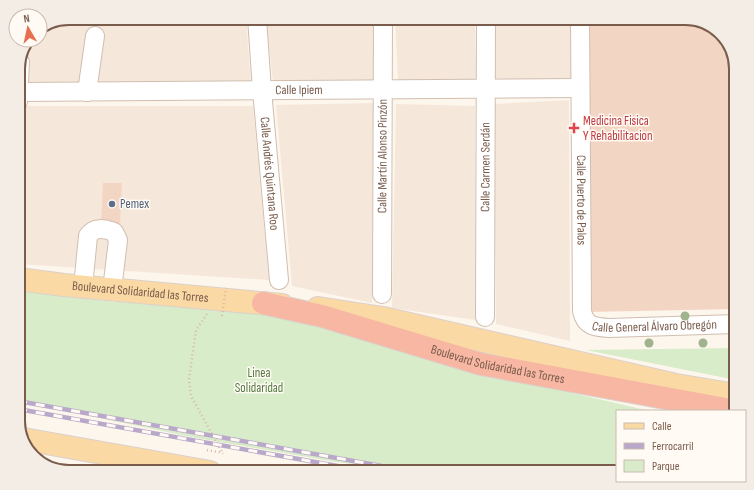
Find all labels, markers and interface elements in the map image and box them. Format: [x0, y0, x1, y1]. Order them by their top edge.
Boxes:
north arrow [8, 8, 48, 48]
text: N [23, 12, 31, 25]
street label: Calle Ipiem [275, 82, 323, 98]
street label: Calle Martín Alonso Pinzón [374, 99, 391, 213]
place label: Medicina Fisica Y Rehabilitacion [583, 113, 653, 144]
street label: Calle Andrés Quintana Roo [256, 116, 283, 231]
street label: Calle Carmen Serdán [477, 122, 494, 212]
marker: Medicina Fisica Y Rehabilitacion [568, 122, 580, 134]
street label: Calle Puerto de Palos [573, 155, 590, 246]
place label: Pemex [120, 196, 149, 212]
marker: Pemex [107, 199, 117, 209]
street label: Boulevard Solidaridad las Torres [71, 278, 210, 306]
street label: Calle General Álvaro Obregón [590, 317, 717, 336]
street label: Boulevard Solidaridad las Torres [429, 341, 566, 387]
park label: Linea Solidaridad [235, 365, 283, 396]
legend [616, 410, 746, 482]
text: Calle [652, 419, 672, 434]
text: Ferrocarril [652, 439, 694, 454]
text: Parque [652, 459, 680, 474]

